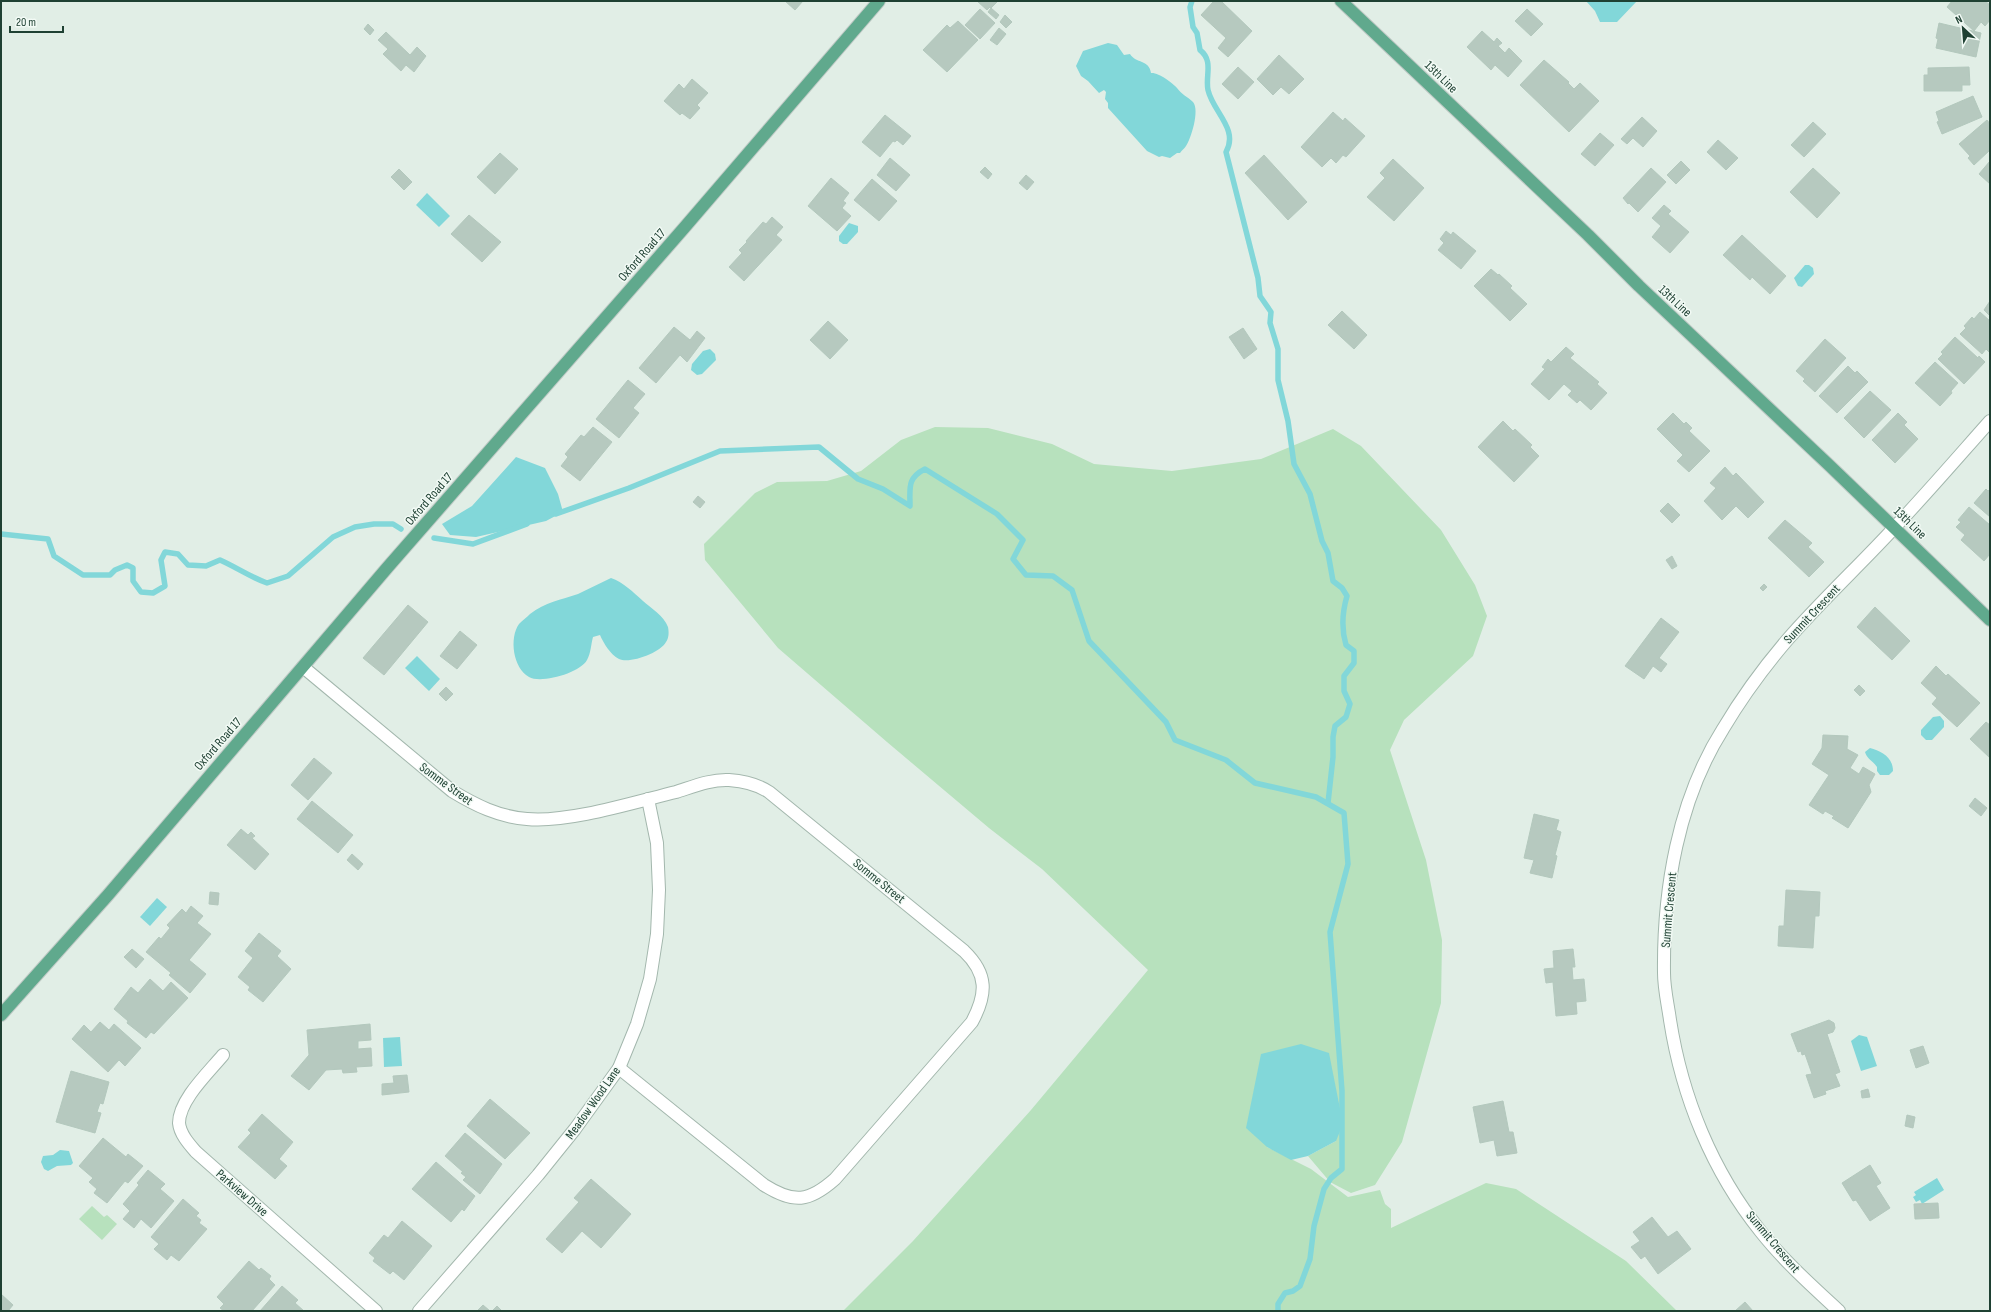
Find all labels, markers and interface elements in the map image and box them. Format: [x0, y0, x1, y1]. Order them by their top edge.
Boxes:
scale bar [10, 8, 63, 34]
north arrow [1943, 8, 1983, 48]
text: N [1953, 12, 1964, 27]
text: 20 m [16, 15, 36, 30]
street label: 13th Line [1421, 57, 1461, 97]
street label: Oxford Road 17 [615, 225, 670, 285]
street label: 13th Line [1655, 282, 1695, 320]
street label: Oxford Road 17 [402, 469, 457, 529]
street label: 13th Line [1890, 503, 1930, 543]
street label: Summit Crescent [1780, 581, 1844, 647]
street label: Oxford Road 17 [191, 714, 246, 774]
street label: Somme Street [416, 759, 476, 809]
street label: Somme Street [850, 855, 908, 907]
street label: Summit Crescent [1658, 872, 1680, 948]
street label: Meadow Wood Lane [562, 1064, 624, 1142]
street label: Parkview Drive [213, 1166, 271, 1220]
street label: Summit Crescent [1743, 1208, 1804, 1276]

